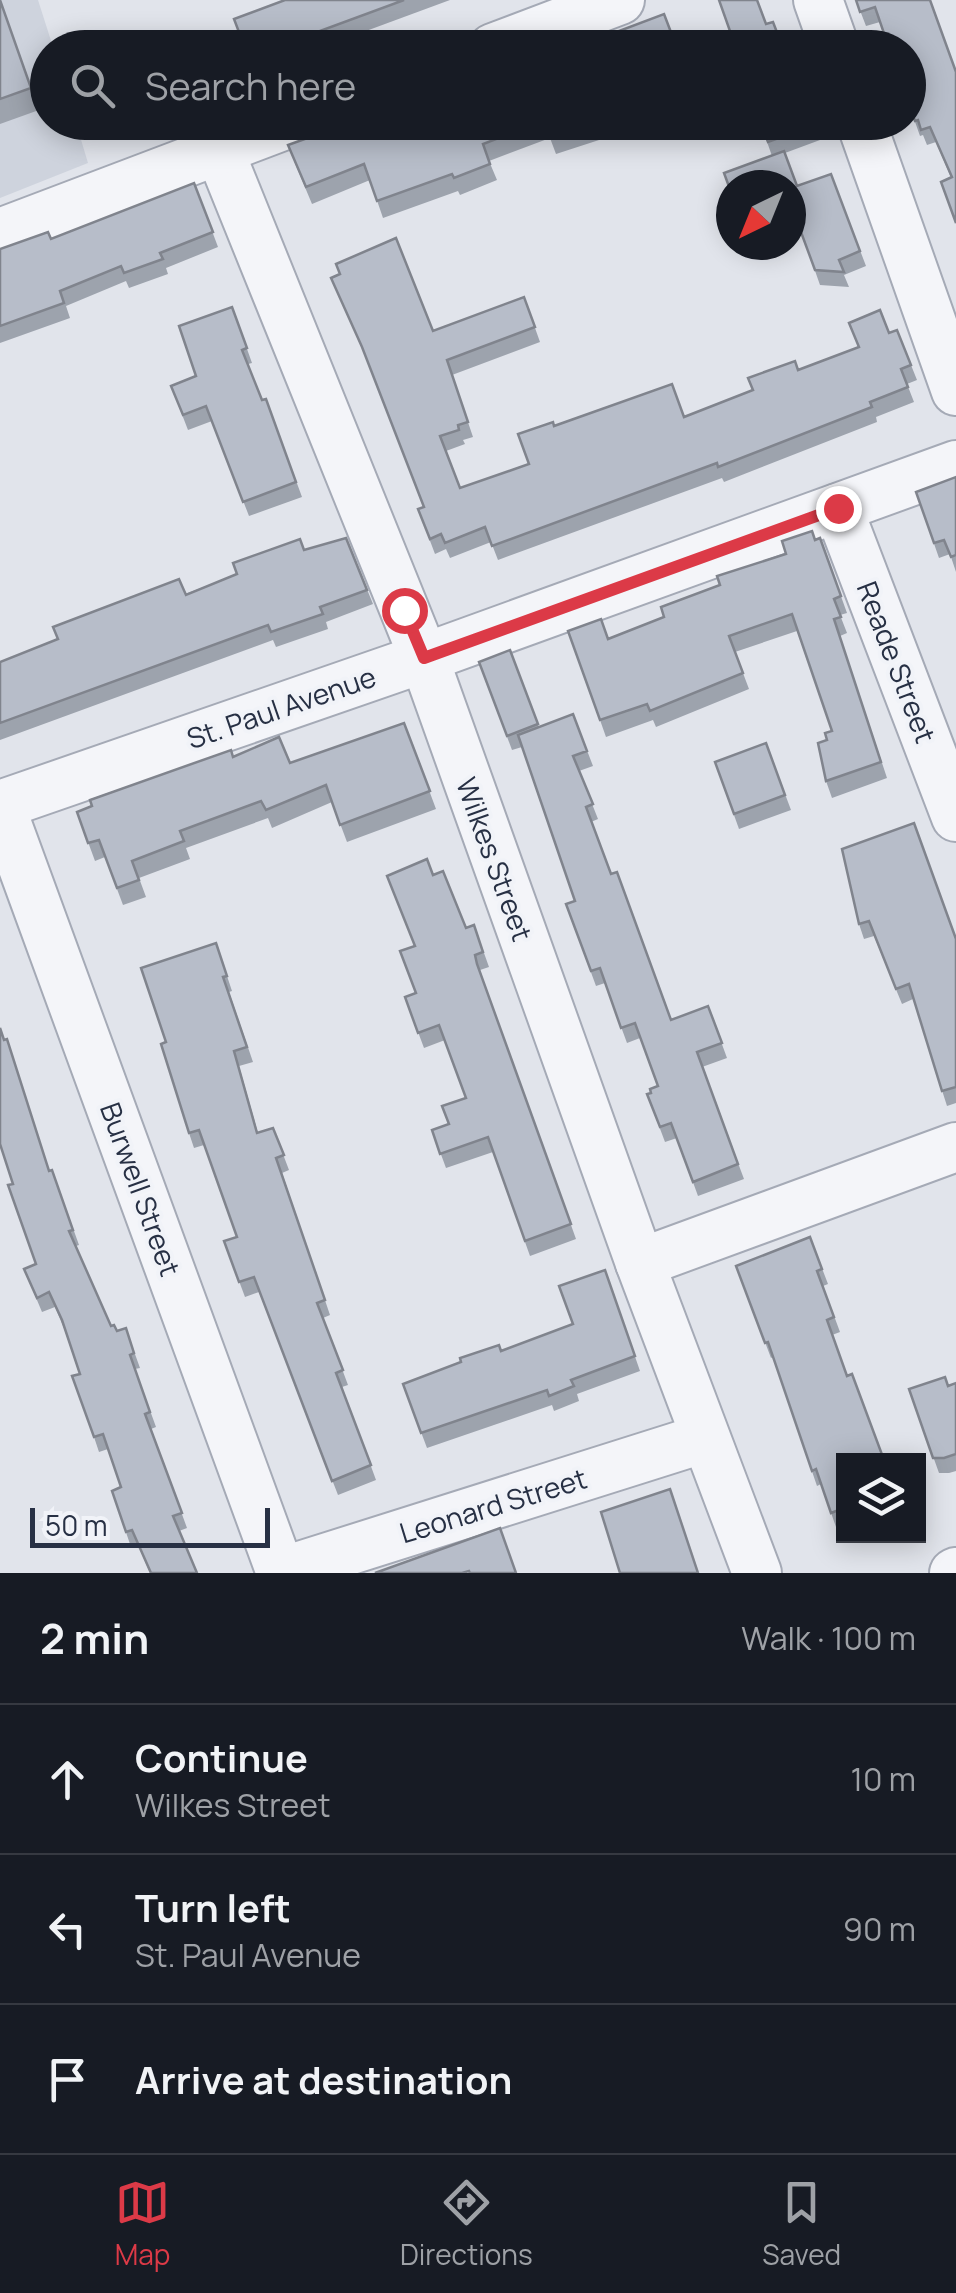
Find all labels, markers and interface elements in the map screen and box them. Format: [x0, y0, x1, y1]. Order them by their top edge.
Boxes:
search box [30, 30, 926, 140]
icon: search [65, 58, 120, 113]
text: Search here [145, 59, 356, 111]
north arrow [716, 170, 806, 260]
route end [816, 486, 862, 532]
street label: Reade Street [849, 576, 945, 748]
route start [382, 588, 428, 634]
street label: St. Paul Avenue [181, 657, 381, 757]
street label: Wilkes Street [448, 772, 542, 946]
street label: Burwell Street [92, 1097, 190, 1281]
map controls [836, 1453, 926, 1543]
button: layers [836, 1453, 926, 1543]
street label: Leonard Street [395, 1459, 591, 1551]
scale bar [30, 1503, 270, 1548]
text: 50 m [45, 1506, 108, 1544]
text: 2 min [40, 1609, 149, 1667]
text: Walk · 100 m [741, 1616, 916, 1660]
text: Continue [135, 1731, 308, 1783]
icon: ahead [40, 1752, 95, 1807]
text: 10 m [850, 1757, 916, 1801]
text: Wilkes Street [135, 1783, 331, 1827]
text: Turn left [135, 1881, 291, 1933]
icon: left [40, 1902, 95, 1957]
text: 90 m [843, 1907, 916, 1951]
text: St. Paul Avenue [135, 1933, 361, 1977]
icon: arrive [40, 2052, 95, 2107]
text: Arrive at destination [135, 2053, 512, 2105]
tab: Map [115, 2175, 170, 2273]
tab: Directions [400, 2175, 533, 2273]
tab: Saved [762, 2175, 841, 2273]

